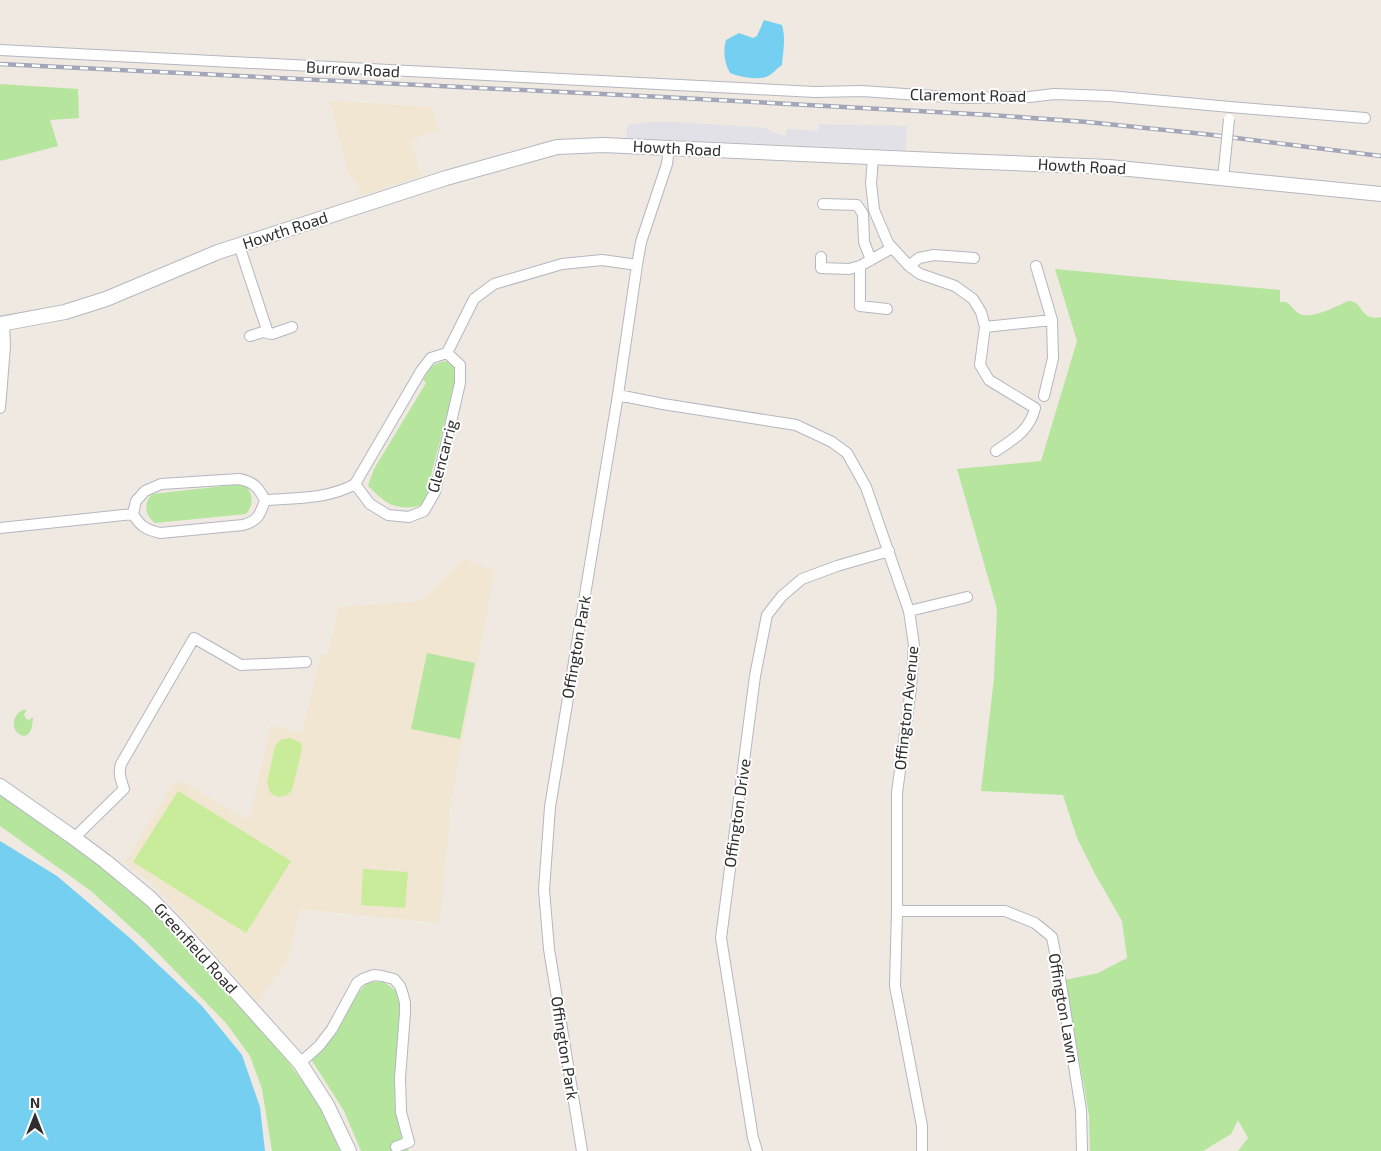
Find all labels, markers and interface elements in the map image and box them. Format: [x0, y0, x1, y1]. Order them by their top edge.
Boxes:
street label: Burrow Road [306, 57, 400, 80]
street label: Claremont Road [910, 84, 1026, 105]
street label: Howth Road [632, 136, 722, 159]
street label: Howth Road [1037, 154, 1127, 177]
street label: Howth Road [240, 207, 330, 252]
street label: Glencarrig [423, 417, 460, 495]
street label: Offington Park [557, 594, 594, 700]
street label: Offington Avenue [890, 645, 921, 771]
street label: Offington Drive [719, 757, 754, 869]
street label: Greenfield Road [151, 898, 242, 997]
street label: Offington Lawn [1045, 951, 1084, 1064]
street label: Offington Park [548, 995, 583, 1101]
north arrow [10, 1091, 60, 1141]
text: N [30, 1094, 40, 1111]

